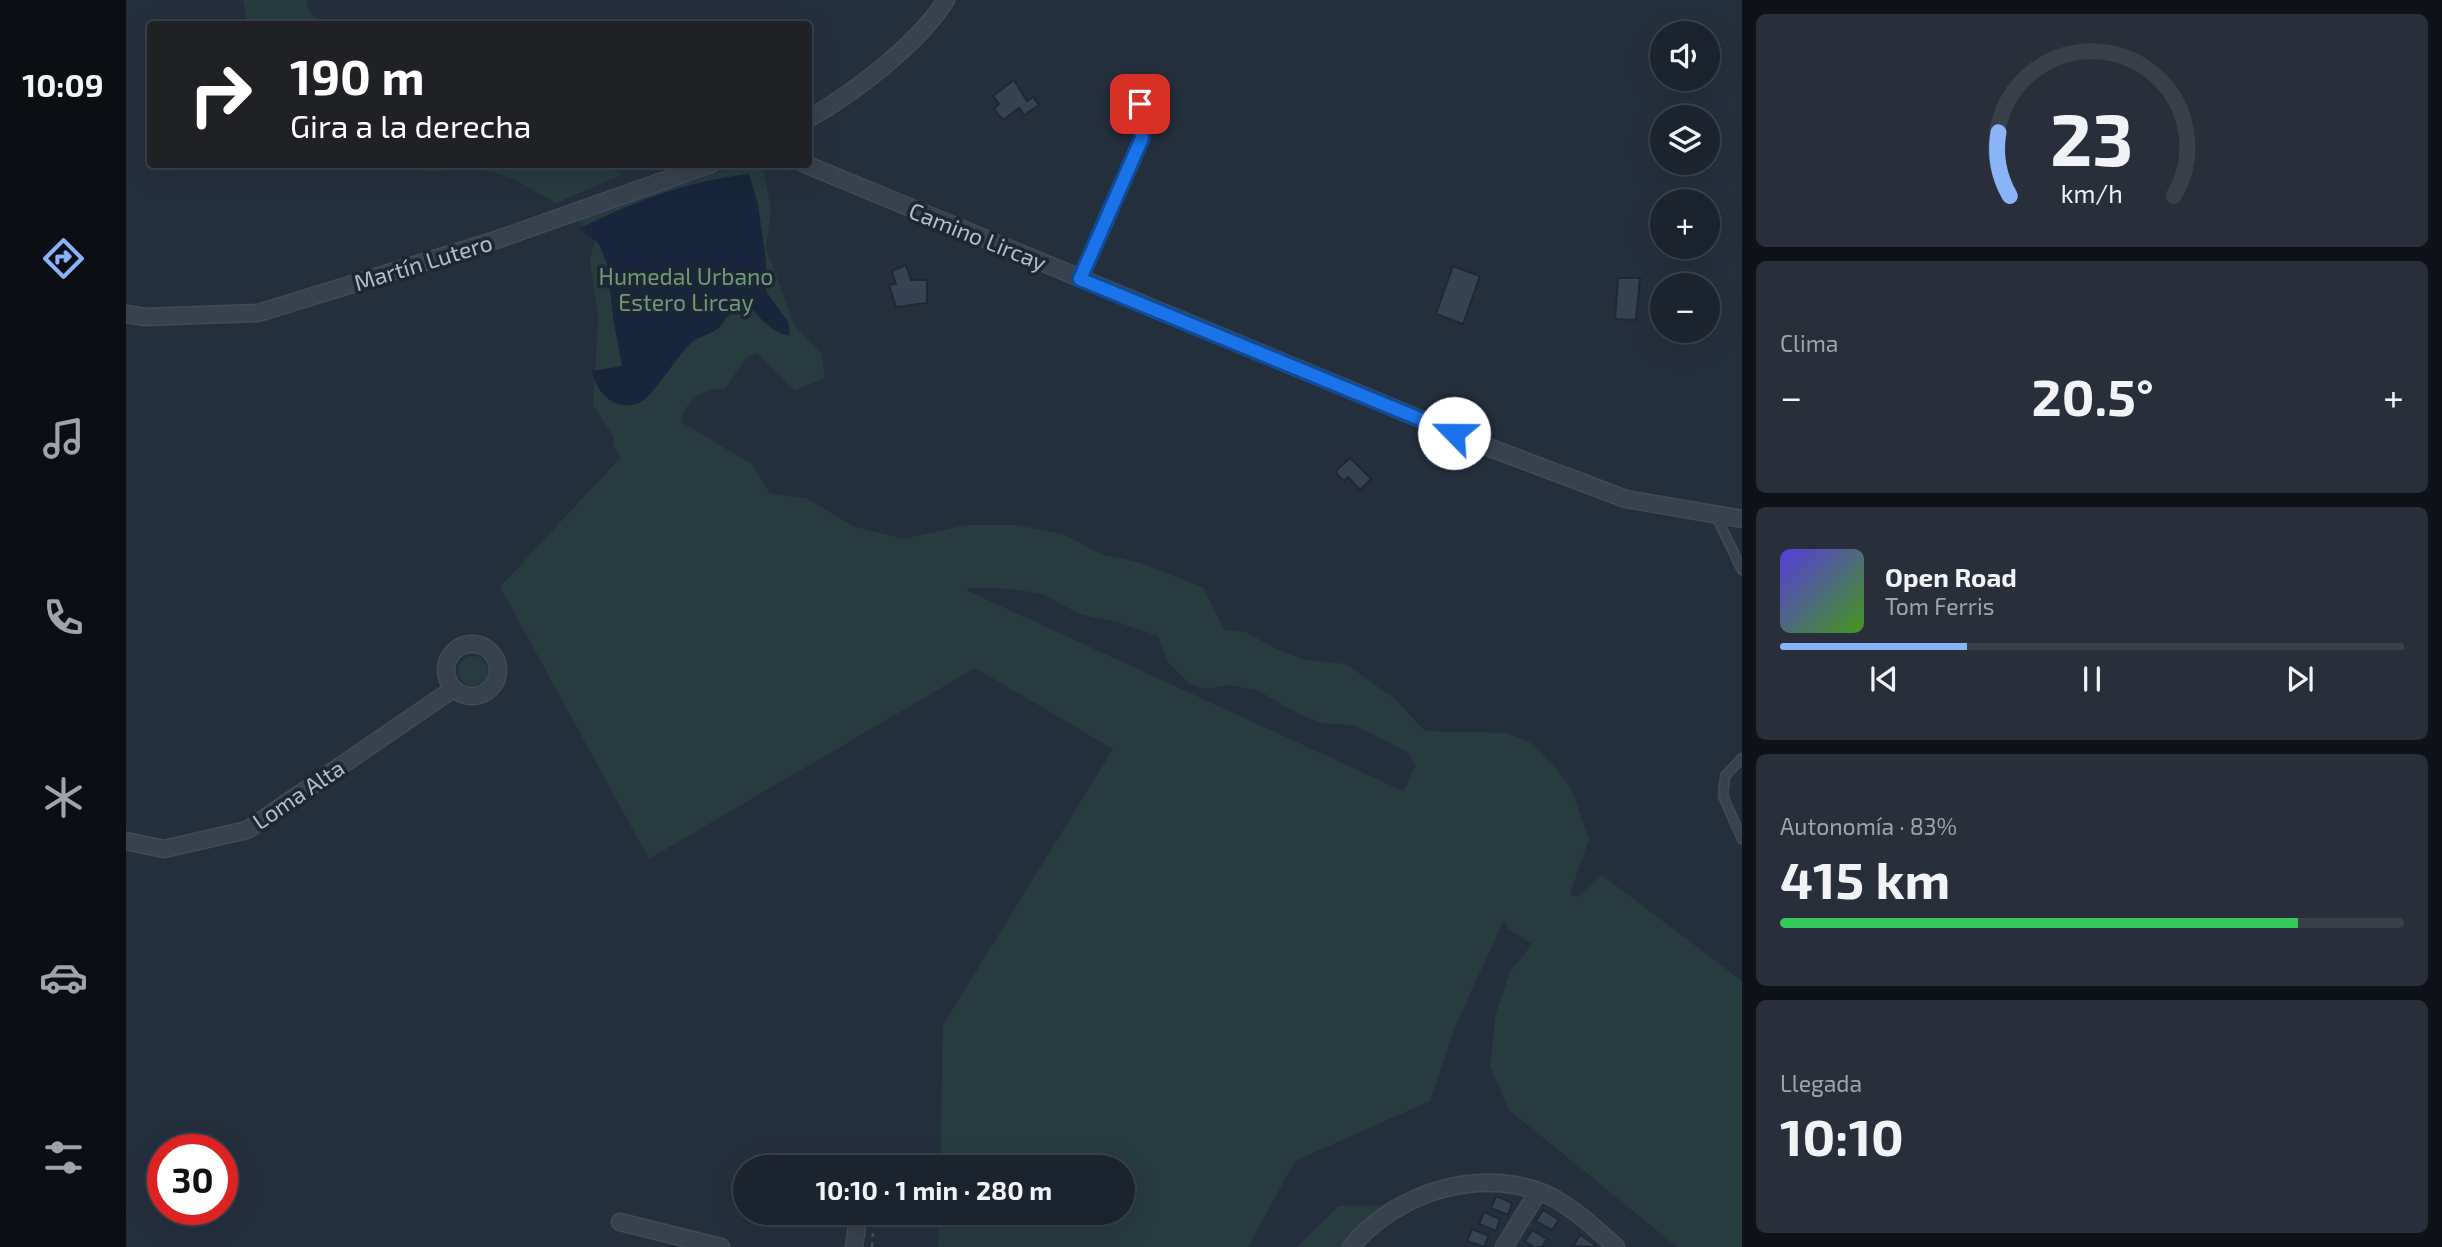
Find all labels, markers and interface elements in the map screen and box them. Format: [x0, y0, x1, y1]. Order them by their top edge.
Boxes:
map controls [1650, 21, 1720, 343]
button: sound [1650, 21, 1720, 91]
text: 190 m [290, 46, 425, 105]
icon: right [175, 49, 266, 140]
text: 10:09 [22, 65, 104, 103]
pin [1110, 74, 1170, 134]
icon: arrive [1121, 85, 1159, 123]
text: 23 [2050, 94, 2134, 182]
button: layers [1650, 105, 1720, 175]
text: Gira a la derecha [290, 106, 531, 144]
text: km/h [2061, 178, 2123, 208]
button: + [1650, 189, 1720, 259]
street label: Camino Lircay [905, 196, 1051, 276]
street label: Martín Lutero [351, 228, 495, 296]
icon: directions [39, 234, 88, 283]
park label: Humedal Urbano Estero Lircay [599, 262, 773, 316]
button: − [1650, 273, 1720, 343]
text: Clima [1780, 329, 1838, 357]
text: 20.5° [2031, 364, 2154, 426]
text: − [1780, 373, 1802, 419]
text: + [2383, 373, 2404, 419]
position arrow [1417, 396, 1491, 470]
icon: music [39, 414, 88, 463]
text: Open Road [1885, 561, 2017, 592]
text: Tom Ferris [1885, 592, 1994, 620]
icon: phone [39, 593, 88, 642]
icon: previous [1865, 660, 1903, 698]
icon: pause [2073, 660, 2111, 698]
icon: next [2281, 660, 2319, 698]
street label: Loma Alta [247, 753, 349, 835]
icon: climate [39, 773, 88, 822]
text: Autonomía · 83% [1780, 812, 1957, 840]
text: 415 km [1780, 847, 1950, 909]
icon: car [39, 953, 88, 1002]
text: Llegada [1780, 1069, 1862, 1097]
text: 10:10 [1780, 1104, 1904, 1166]
icon: filters [39, 1133, 88, 1182]
speed limit sign: 30 [147, 1134, 238, 1225]
text: 10:10 · 1 min · 280 m [816, 1174, 1052, 1205]

